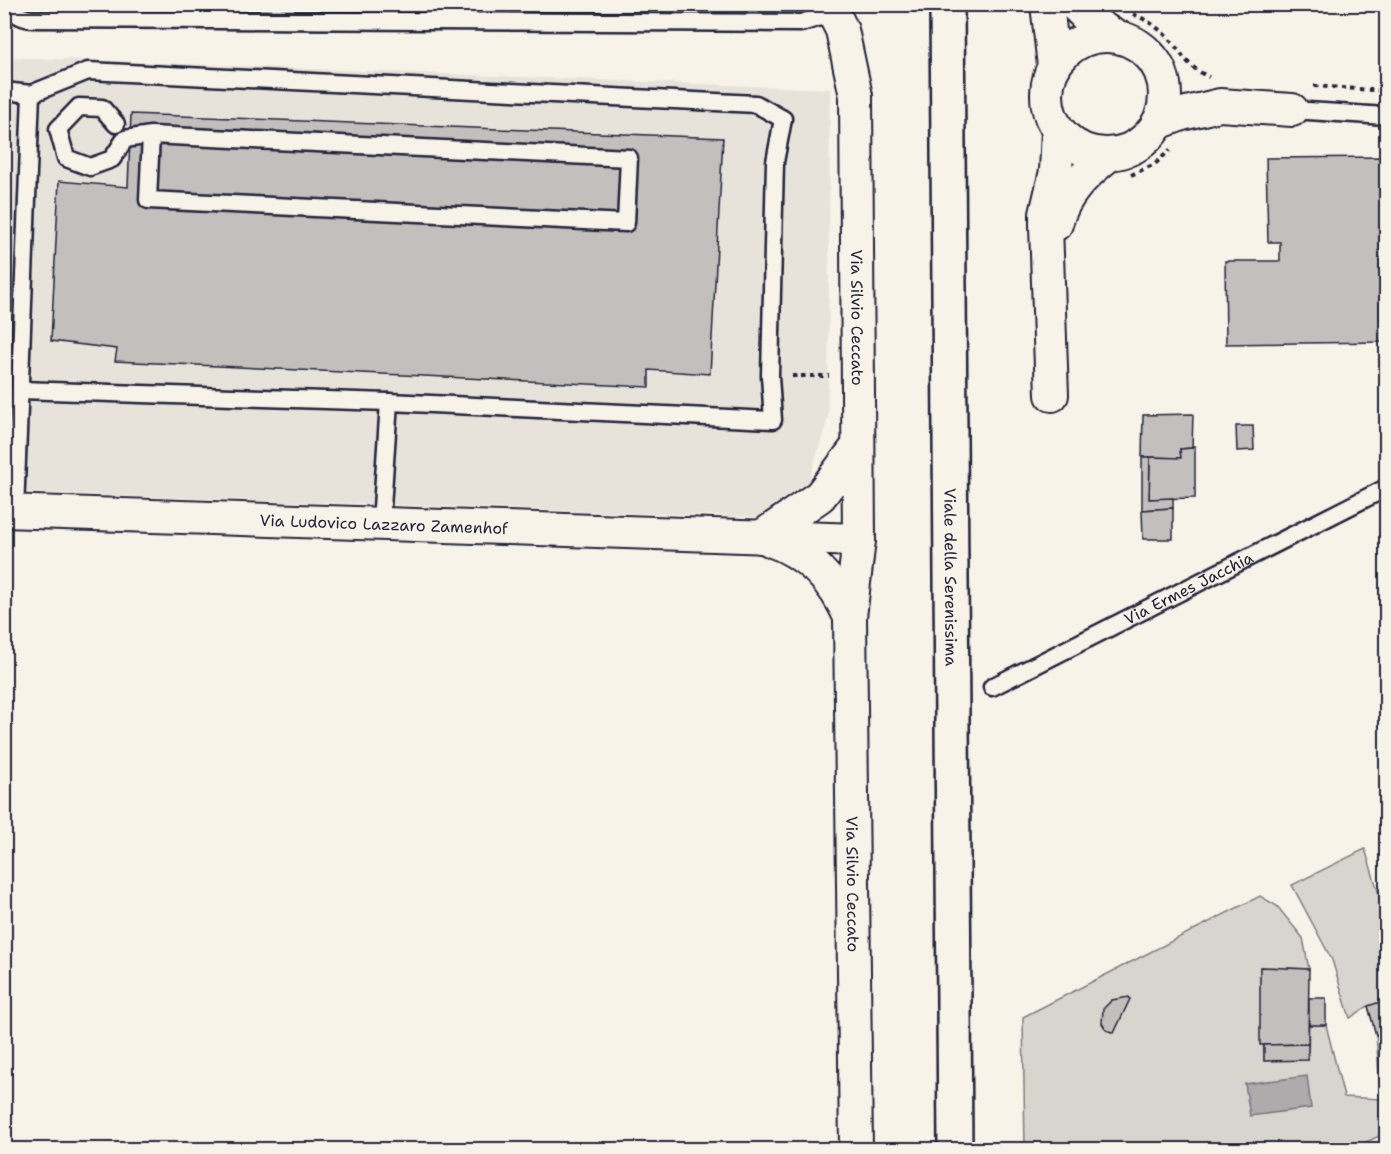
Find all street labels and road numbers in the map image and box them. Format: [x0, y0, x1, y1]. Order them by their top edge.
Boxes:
street label: Via Silvio Ceccato [847, 249, 868, 386]
street label: Viale della Serenissima [940, 488, 962, 666]
street label: Via Ludovico Lazzaro Zamenhof [259, 509, 509, 539]
street label: Via Ermes Jacchia [1120, 546, 1256, 629]
street label: Via Silvio Ceccato [842, 816, 864, 952]

